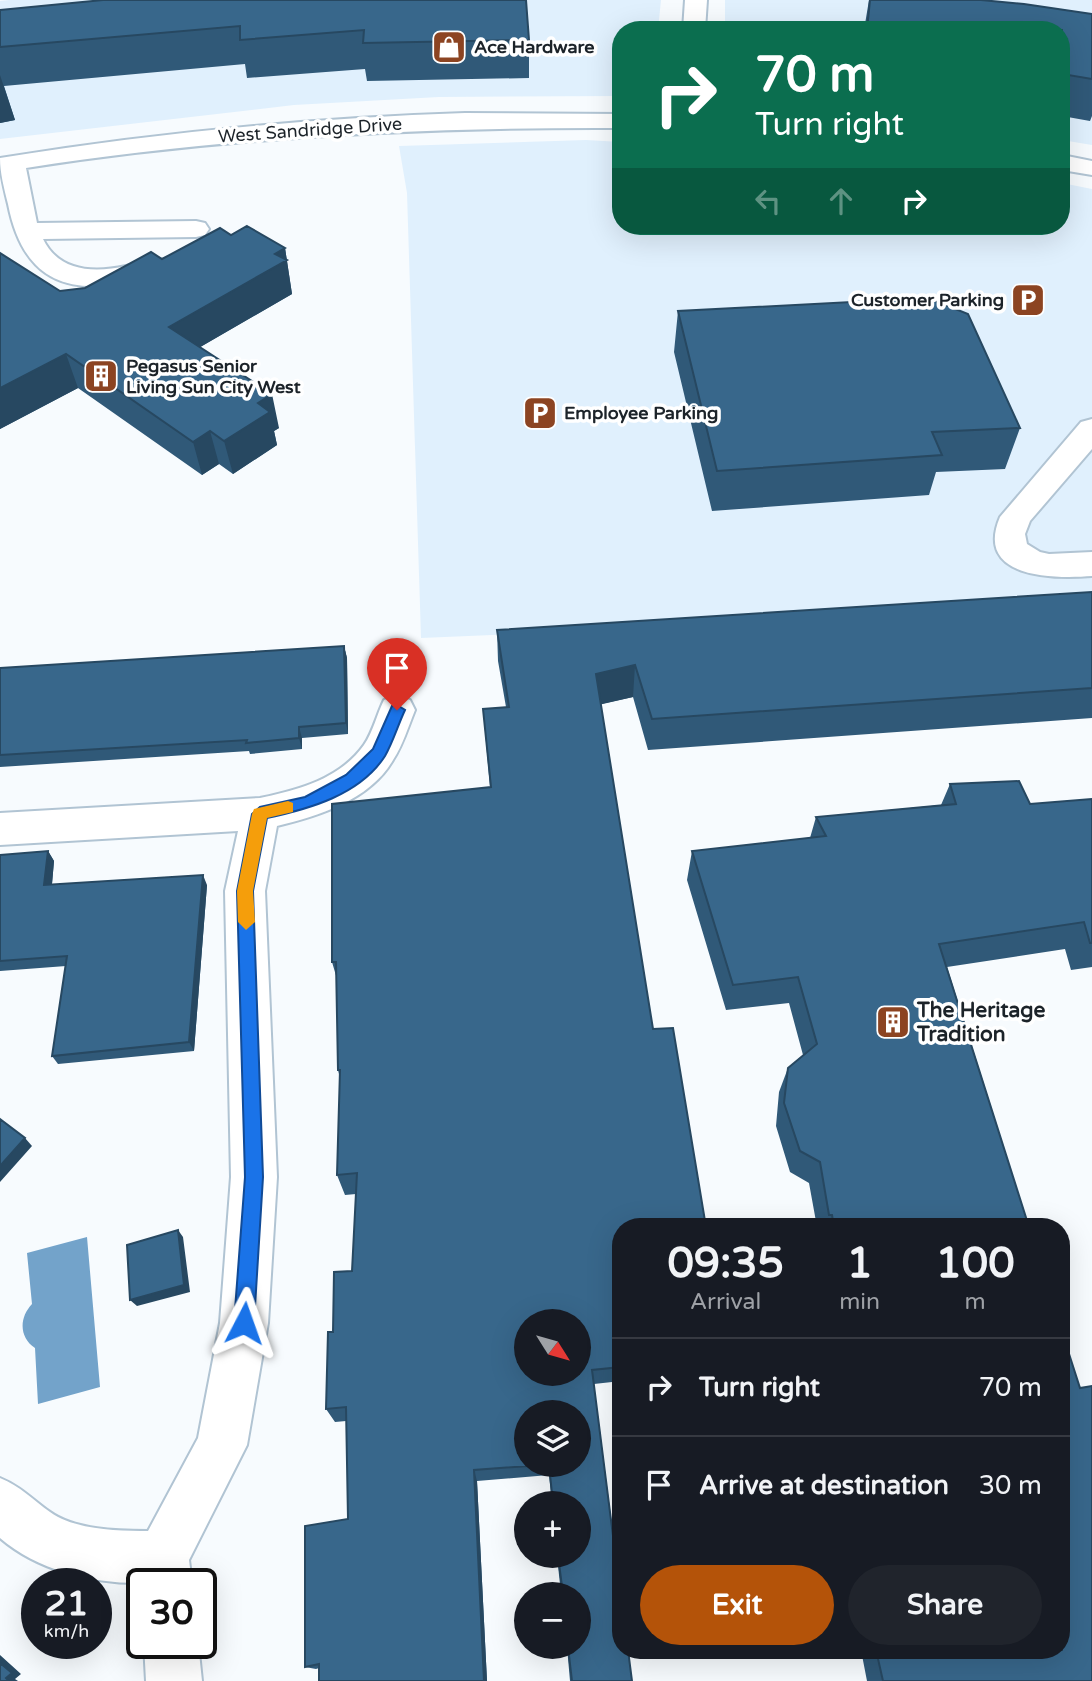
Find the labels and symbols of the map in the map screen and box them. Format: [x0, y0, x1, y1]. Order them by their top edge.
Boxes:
shop icon: Ace Hardware [430, 28, 468, 66]
place label: Ace Hardware [474, 36, 594, 58]
street label: West Sandridge Drive [217, 113, 403, 147]
parking icon: Customer Parking [1009, 281, 1047, 319]
place label: Customer Parking [851, 289, 1004, 311]
place label: Pegasus Senior Living Sun City West [126, 355, 301, 398]
building icon: Pegasus Senior Living Sun City West [82, 357, 120, 395]
parking icon: Employee Parking [521, 394, 559, 432]
place label: Employee Parking [564, 402, 718, 424]
pin [367, 638, 427, 710]
place label: The Heritage Tradition [916, 998, 1046, 1047]
building icon: The Heritage Tradition [874, 1003, 912, 1041]
position arrow [207, 1286, 281, 1360]
north arrow [514, 1309, 592, 1386]
speed limit sign: 30 [126, 1568, 217, 1659]

